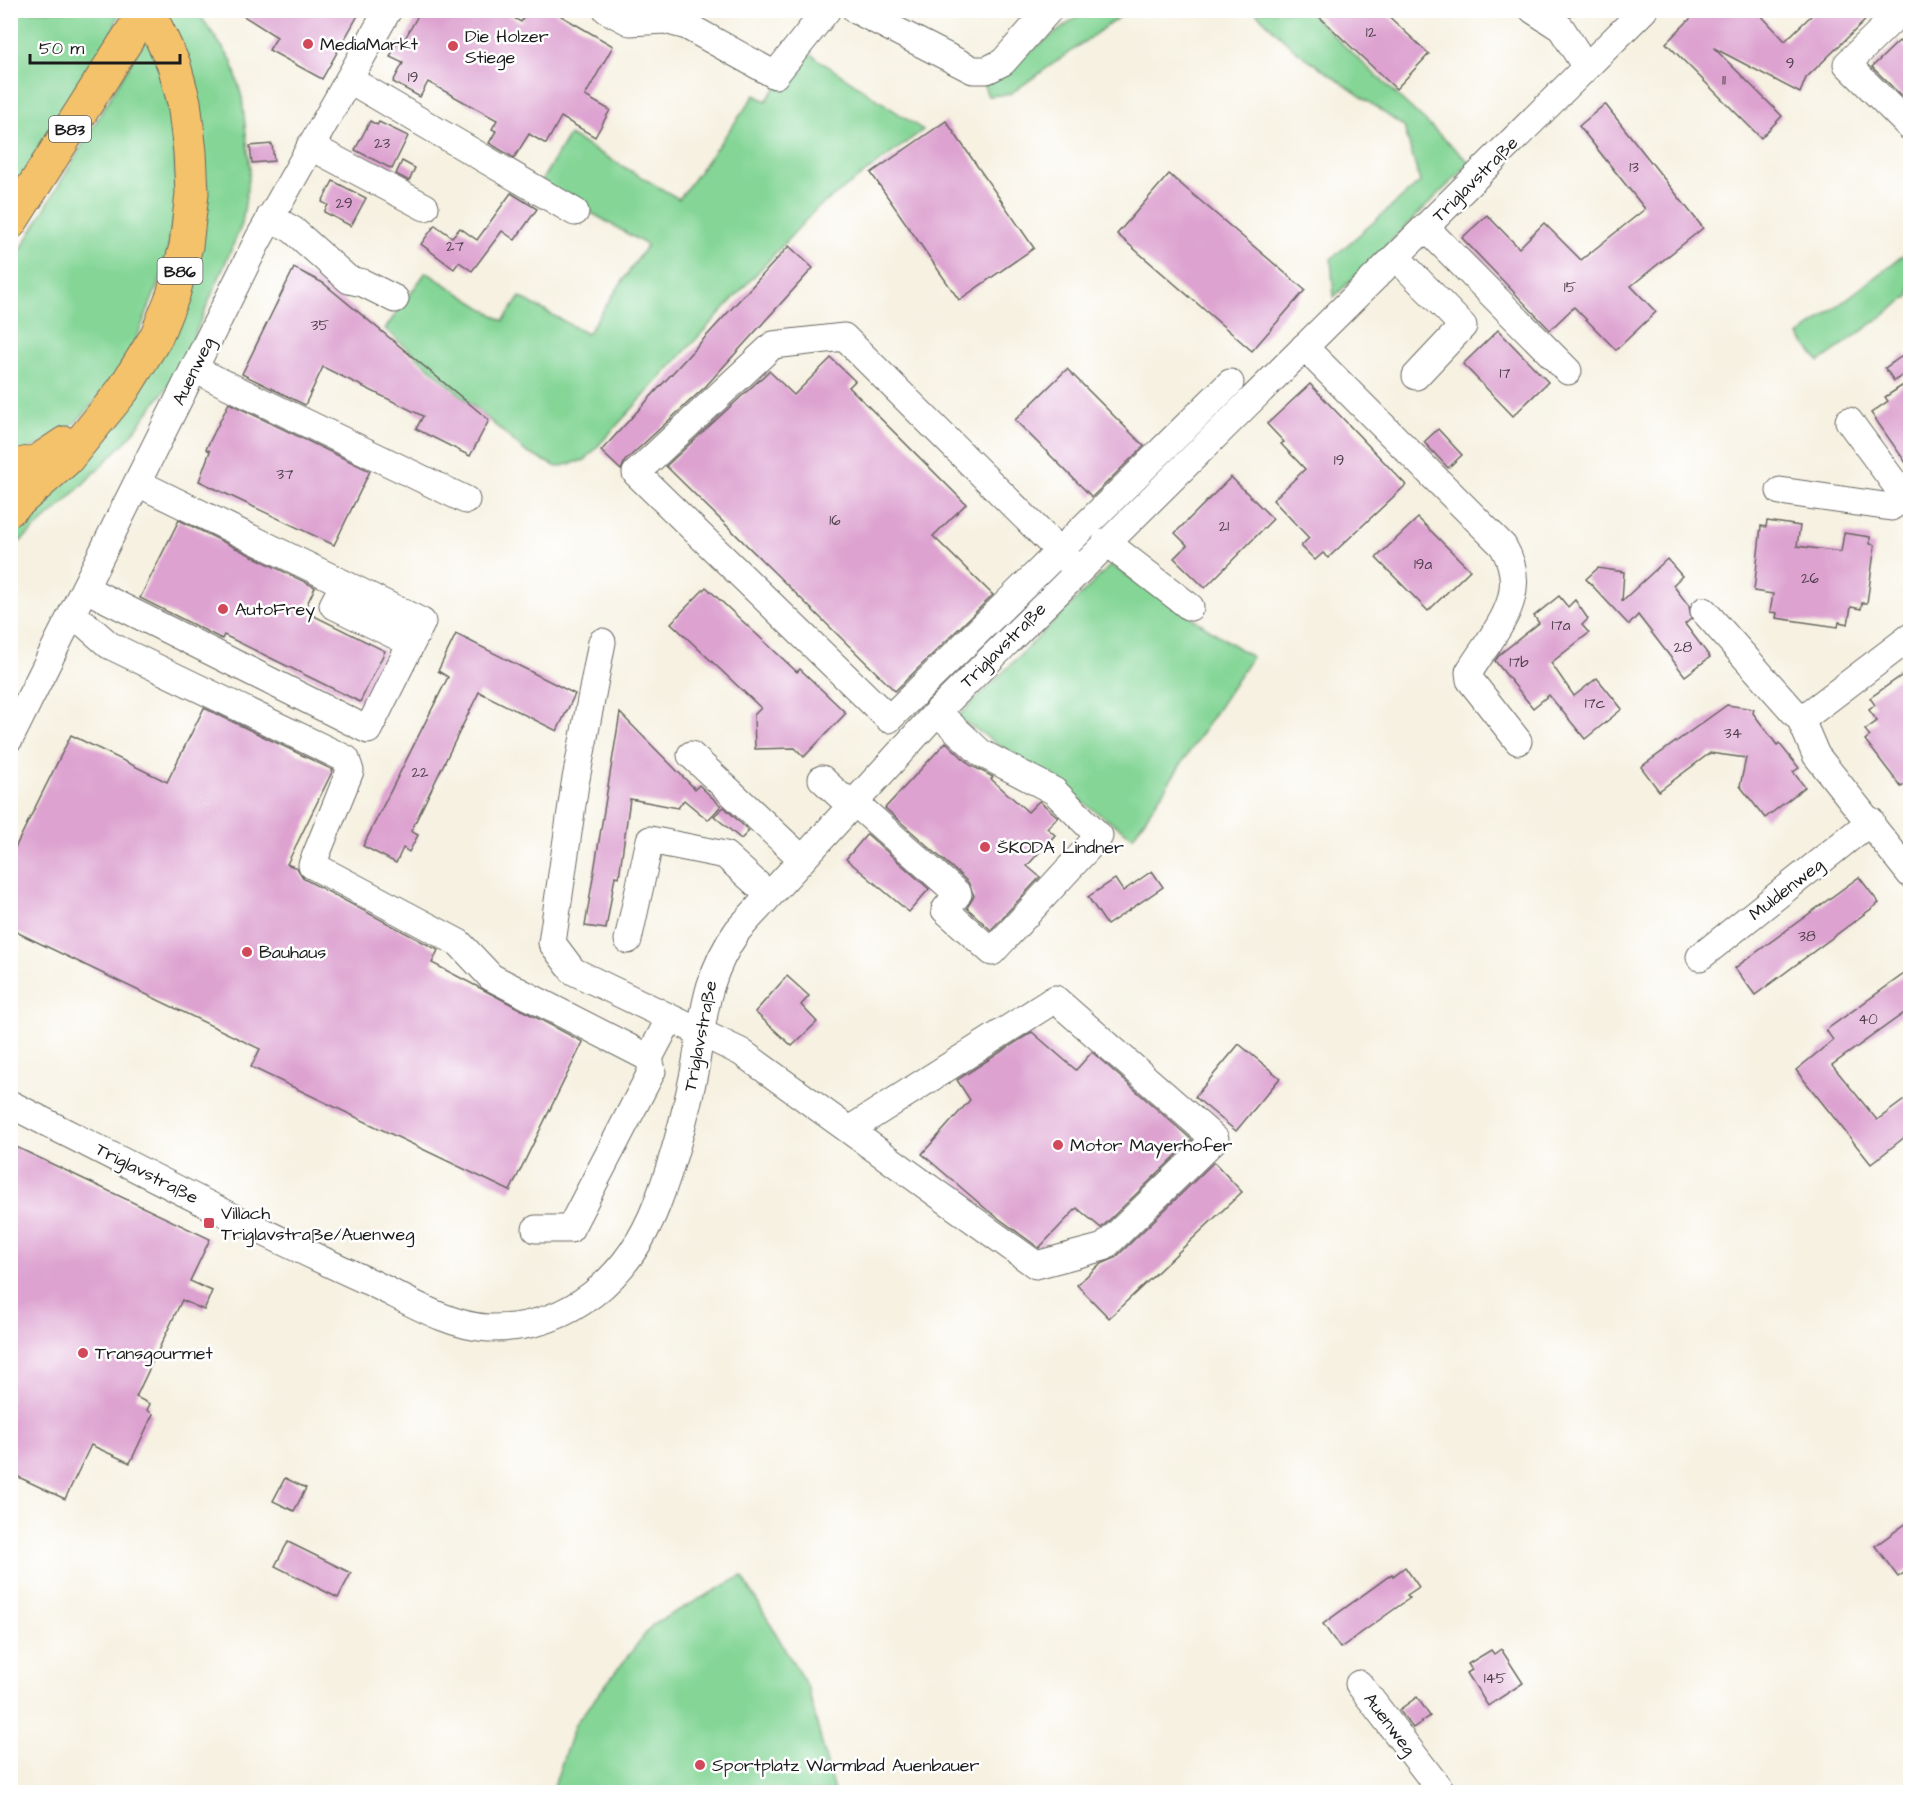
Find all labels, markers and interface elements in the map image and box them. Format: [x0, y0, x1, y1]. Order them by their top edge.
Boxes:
house number: 12 [1366, 22, 1377, 43]
place label: Die Holzer Stiege [465, 24, 549, 71]
scale bar [30, 27, 180, 65]
place label: MediaMarkt [320, 32, 419, 57]
text: 50 m [39, 36, 84, 61]
marker: MediaMarkt [301, 37, 315, 51]
marker: Die Holzer Stiege [446, 39, 460, 53]
house number: 9 [1786, 53, 1794, 74]
house number: 19 [408, 67, 418, 88]
house number: 11 [1722, 70, 1726, 91]
road number: B83 [49, 116, 91, 142]
street label: Triglavstraße [1427, 131, 1525, 229]
house number: 23 [374, 133, 390, 154]
house number: 13 [1629, 157, 1639, 178]
house number: 29 [335, 193, 353, 214]
house number: 27 [446, 236, 464, 257]
road number: B86 [158, 258, 202, 284]
house number: 15 [1564, 277, 1577, 298]
house number: 35 [311, 315, 329, 336]
street label: Auenweg [166, 333, 222, 410]
house number: 17 [1499, 363, 1511, 384]
house number: 19 [1334, 450, 1344, 471]
house number: 37 [277, 464, 293, 485]
house number: 16 [829, 510, 841, 531]
house number: 21 [1219, 516, 1229, 537]
house number: 19a [1414, 554, 1432, 575]
house number: 26 [1801, 568, 1820, 589]
place label: AutoFrey [235, 597, 315, 623]
street label: Triglavstraße [955, 597, 1053, 695]
marker: AutoFrey [216, 602, 230, 616]
house number: 17a [1552, 615, 1571, 636]
house number: 28 [1674, 637, 1692, 658]
house number: 17b [1509, 652, 1529, 673]
house number: 17c [1585, 693, 1606, 714]
house number: 34 [1724, 723, 1742, 744]
house number: 22 [411, 762, 429, 783]
place label: ŠKODA Lindner [997, 835, 1124, 860]
marker: ŠKODA Lindner [978, 840, 992, 854]
street label: Muldenweg [1744, 852, 1829, 927]
house number: 38 [1798, 926, 1816, 947]
place label: Bauhaus [259, 940, 326, 965]
marker: Bauhaus [240, 945, 254, 959]
street label: Triglavstraße [677, 978, 725, 1094]
house number: 40 [1858, 1009, 1878, 1030]
place label: Motor Mayerhofer [1070, 1133, 1233, 1159]
street label: Triglavstraße [91, 1137, 203, 1211]
marker: Motor Mayerhofer [1051, 1138, 1065, 1152]
place label: Villach Triglavstraße/Auenweg [221, 1201, 415, 1248]
marker: Villach Triglavstraße/Auenweg [202, 1216, 216, 1230]
place label: Transgourmet [95, 1341, 214, 1367]
marker: Transgourmet [76, 1346, 90, 1360]
house number: 145 [1484, 1668, 1507, 1689]
street label: Auenweg [1357, 1688, 1422, 1762]
place label: Sportplatz Warmbad Auenbauer [712, 1753, 980, 1778]
marker: Sportplatz Warmbad Auenbauer [693, 1758, 707, 1772]

